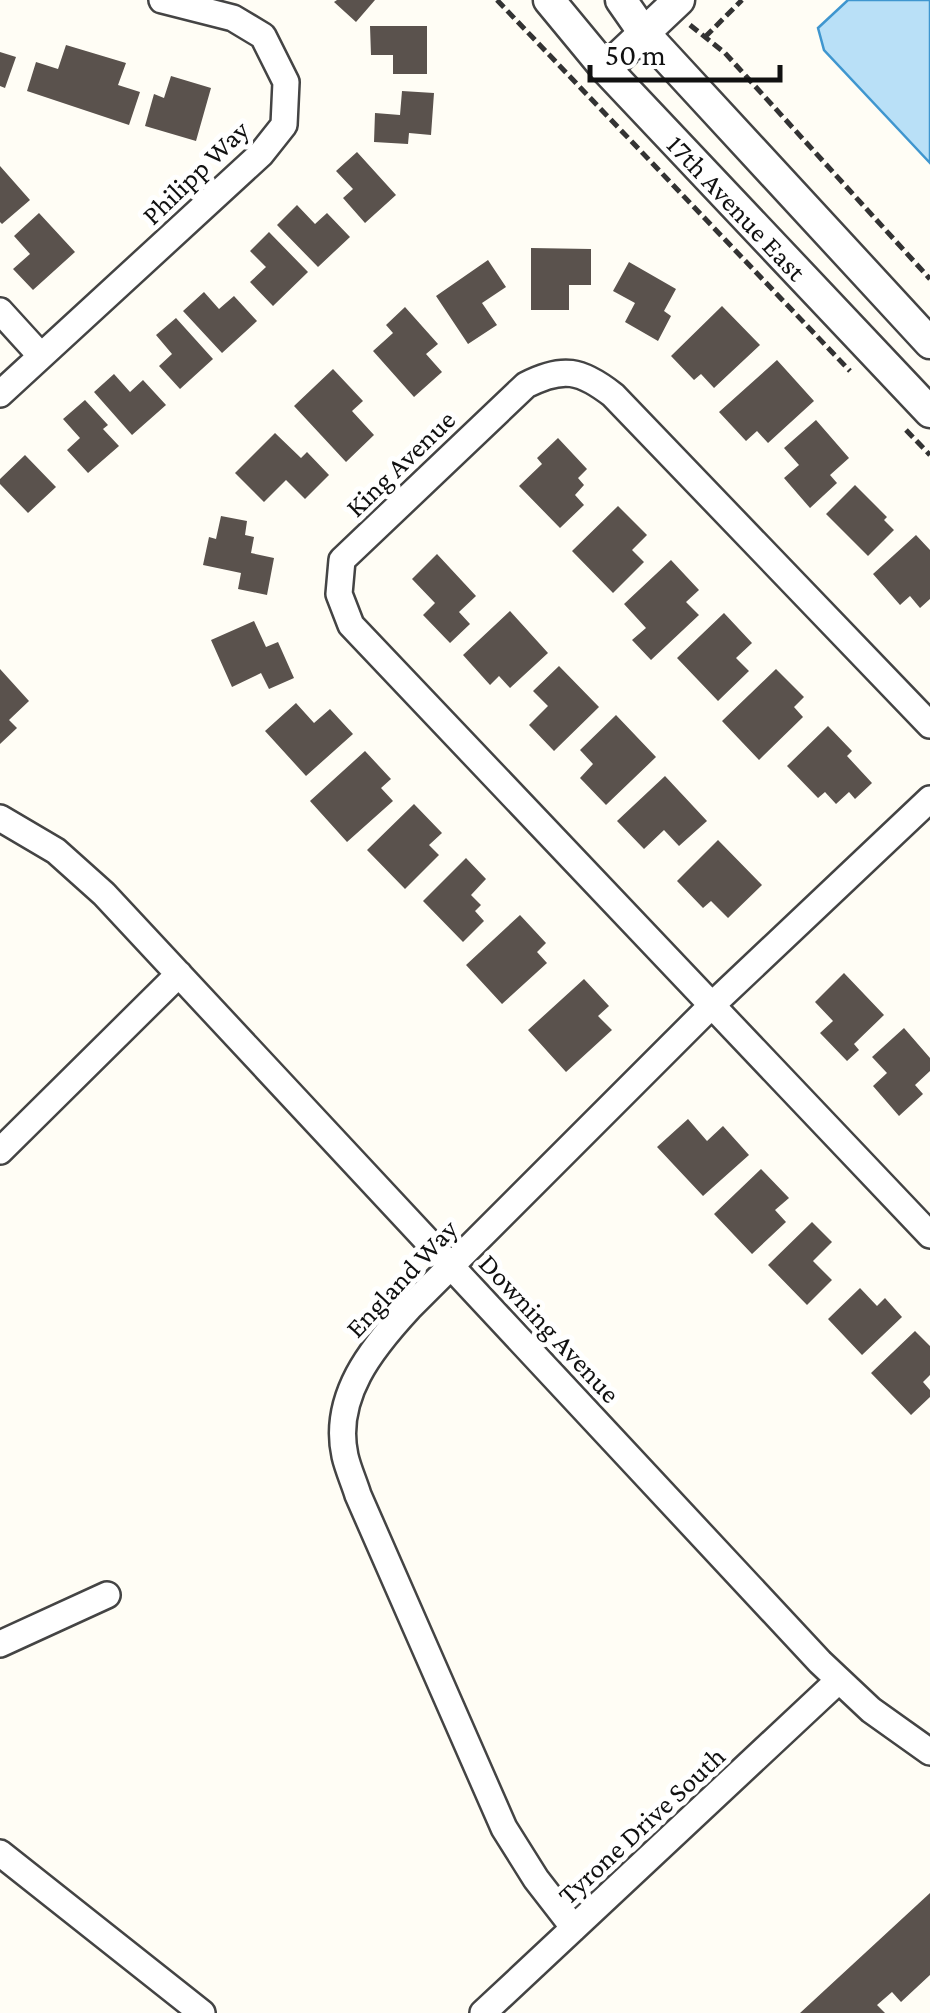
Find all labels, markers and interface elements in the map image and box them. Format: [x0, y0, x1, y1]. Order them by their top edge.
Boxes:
scale bar [590, 20, 780, 82]
text: 50 m [605, 38, 666, 71]
street label: Philipp Way [136, 113, 256, 231]
street label: 17th Avenue East [661, 129, 813, 287]
street label: King Avenue [339, 404, 461, 523]
street label: England Way [339, 1212, 464, 1344]
street label: Downing Avenue [473, 1248, 626, 1409]
street label: Tyrone Drive South [552, 1740, 731, 1910]

